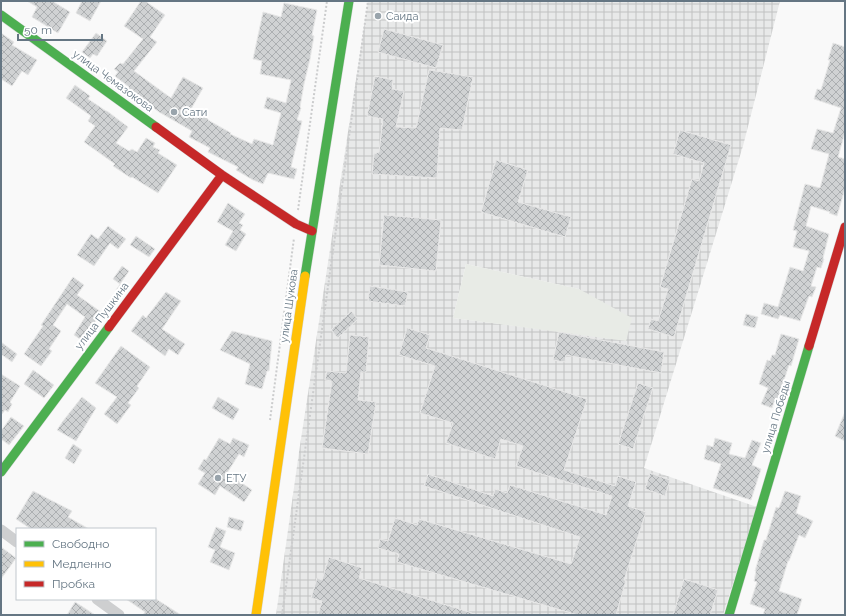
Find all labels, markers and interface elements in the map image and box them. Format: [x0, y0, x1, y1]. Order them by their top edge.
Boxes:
place label: Саида [386, 10, 418, 23]
marker: Саида [373, 11, 383, 21]
scale bar [18, 16, 102, 42]
text: 50 m [24, 23, 52, 37]
street label: улица Чемазокова [70, 47, 156, 115]
place label: Сати [182, 106, 207, 119]
marker: Сати [169, 107, 179, 117]
street label: улица Шукова [277, 268, 301, 344]
street label: улица Пушкина [72, 280, 132, 352]
street label: улица Победы [759, 379, 793, 455]
place label: ЕТУ [226, 472, 246, 485]
marker: ЕТУ [213, 473, 223, 483]
legend [16, 528, 156, 600]
text: Свободно [52, 537, 109, 551]
text: Медленно [52, 557, 111, 571]
text: Пробка [52, 577, 95, 591]

